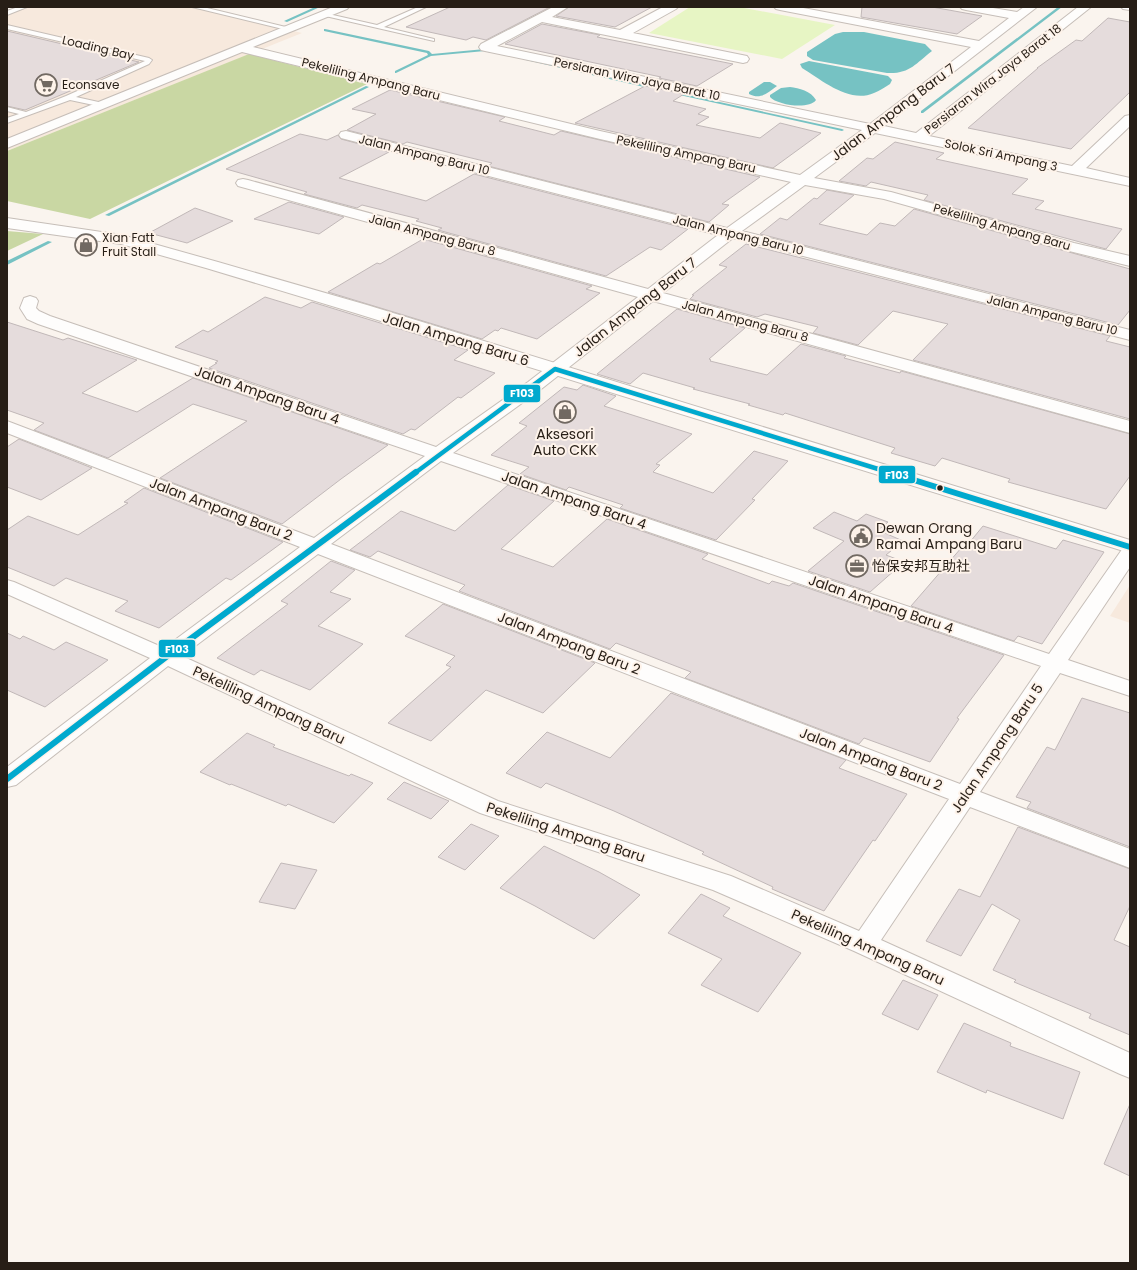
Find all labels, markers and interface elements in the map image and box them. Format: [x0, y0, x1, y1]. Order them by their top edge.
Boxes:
street label: Persiaran Wira Jaya Barat 18 [921, 20, 1065, 138]
street label: Loading Bay [61, 31, 136, 64]
street label: Pekeliling Ampang Baru [300, 53, 442, 104]
street label: Persiaran Wira Jaya Barat 10 [552, 53, 722, 104]
street label: Jalan Ampang Baru 7 [827, 58, 960, 165]
supermarket icon: Econsave [33, 72, 59, 98]
place label: Econsave [62, 76, 119, 93]
street label: Jalan Ampang Baru 10 [357, 130, 491, 179]
street label: Pekeliling Ampang Baru [615, 130, 757, 177]
street label: Solok Sri Ampang 3 [943, 134, 1059, 175]
street label: Pekeliling Ampang Baru [931, 199, 1073, 254]
street label: Jalan Ampang Baru 8 [367, 209, 497, 260]
street label: Jalan Ampang Baru 10 [671, 210, 805, 259]
place label: Xian Fatt Fruit Stall [102, 229, 156, 260]
shop icon: Xian Fatt Fruit Stall [73, 232, 99, 258]
street label: Jalan Ampang Baru 7 [569, 252, 701, 361]
street label: Jalan Ampang Baru 10 [985, 290, 1119, 339]
street label: Jalan Ampang Baru 8 [680, 295, 810, 346]
street label: Jalan Ampang Baru 6 [380, 307, 532, 371]
street label: Jalan Ampang Baru 4 [192, 361, 342, 429]
line badge: F103 [503, 384, 541, 403]
text: F103 [510, 385, 534, 401]
shop icon: Aksesori Auto CKK [552, 399, 578, 425]
place label: Aksesori Auto CKK [533, 424, 597, 460]
line badge: F103 [878, 465, 916, 484]
street label: Jalan Ampang Baru 4 [499, 466, 649, 534]
text: F103 [885, 467, 909, 483]
street label: Jalan Ampang Baru 2 [147, 473, 295, 545]
unlabelled marker [935, 483, 945, 493]
place label: Dewan Orang Ramai Ampang Baru [876, 518, 1022, 554]
public building icon: Dewan Orang Ramai Ampang Baru [848, 523, 874, 549]
office icon: 怡保安邦互助社 [844, 553, 870, 579]
place label: 怡保安邦互助社 [872, 556, 970, 576]
street label: Jalan Ampang Baru 4 [806, 570, 956, 638]
street label: Jalan Ampang Baru 2 [495, 607, 643, 679]
line badge: F103 [158, 639, 196, 658]
text: F103 [165, 641, 189, 657]
street label: Pekeliling Ampang Baru [190, 661, 348, 749]
street label: Jalan Ampang Baru 5 [946, 679, 1048, 817]
street label: Jalan Ampang Baru 2 [797, 723, 945, 795]
street label: Pekeliling Ampang Baru [484, 797, 648, 867]
street label: Pekeliling Ampang Baru [788, 904, 948, 990]

